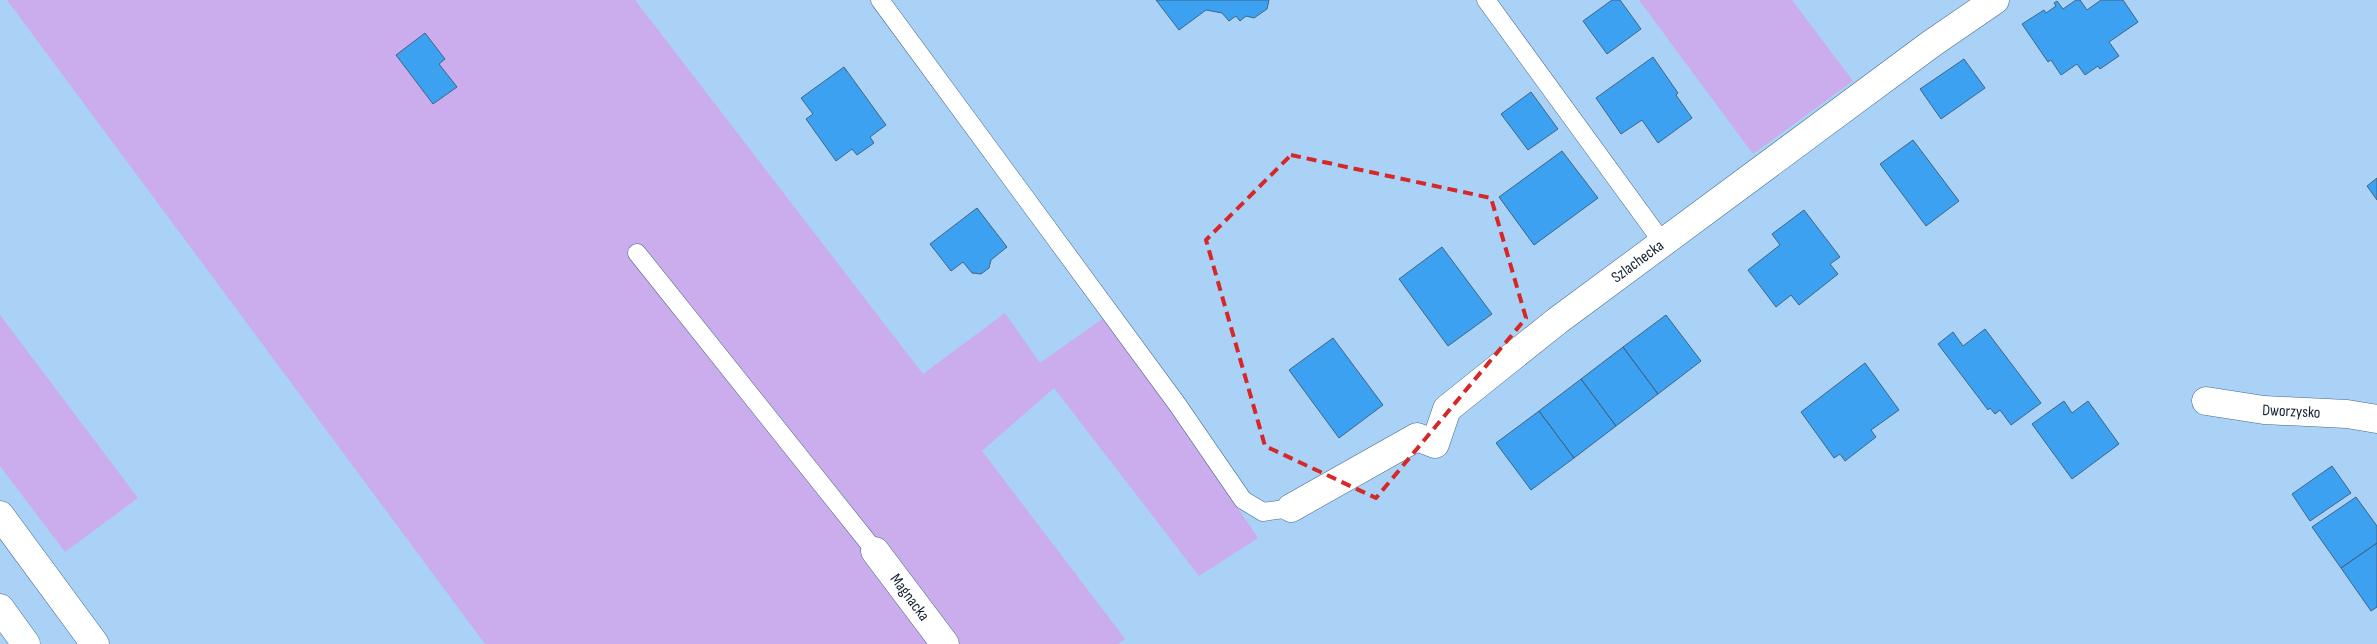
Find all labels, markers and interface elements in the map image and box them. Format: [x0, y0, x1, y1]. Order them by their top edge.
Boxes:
street label: Szlachecka [1608, 236, 1667, 287]
street label: Dworzysko [2262, 400, 2321, 422]
street label: Magnacka [886, 570, 934, 625]

